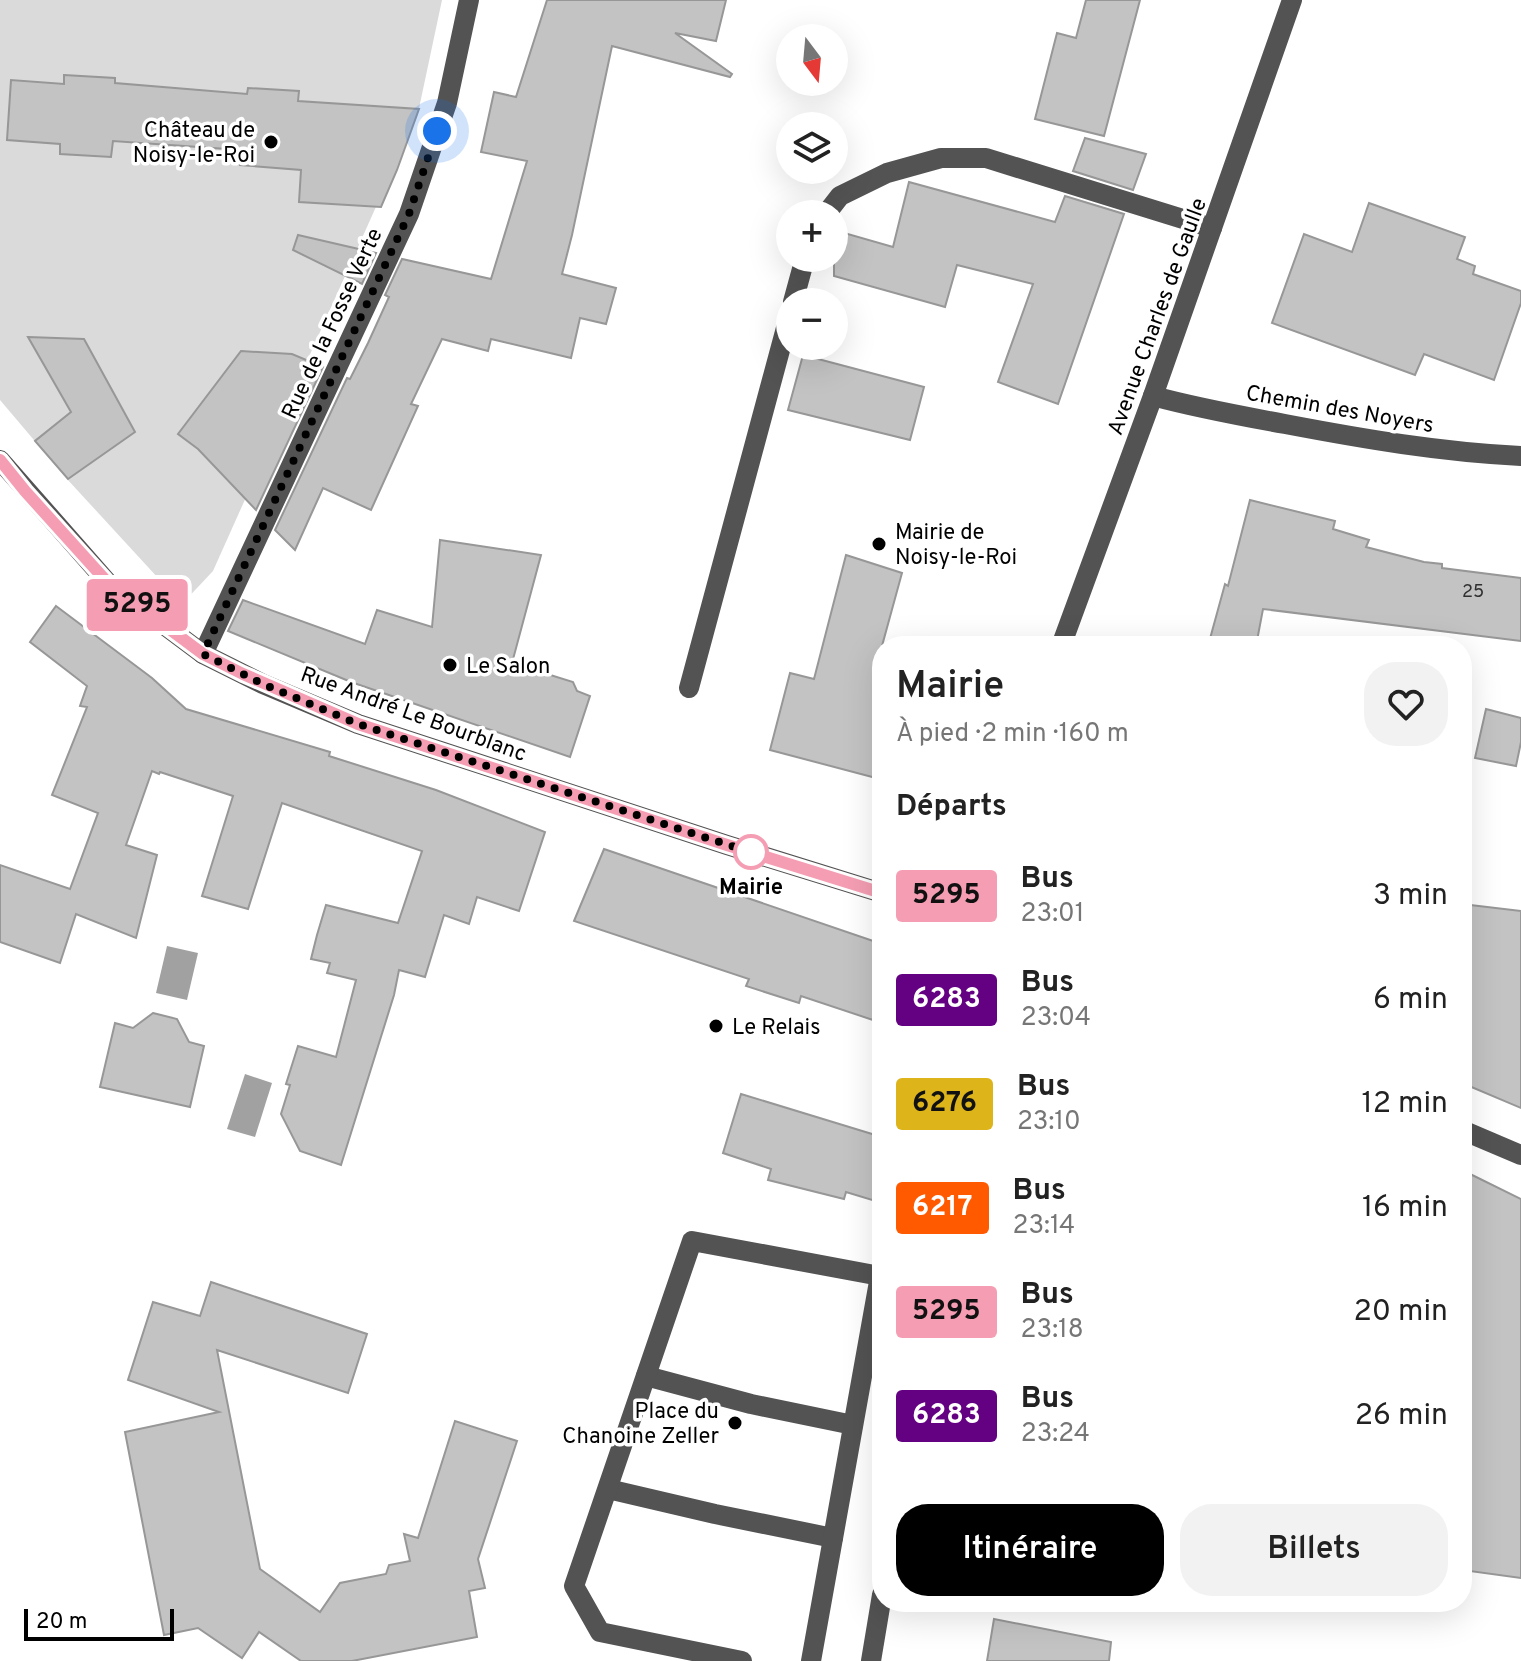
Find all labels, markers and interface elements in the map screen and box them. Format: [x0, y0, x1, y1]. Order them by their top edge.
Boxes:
north arrow [776, 24, 848, 96]
map controls [776, 24, 848, 360]
your location [417, 111, 457, 151]
button: layers [776, 112, 848, 184]
place label: Château de Noisy-le-Roi [133, 118, 255, 170]
marker: Château de Noisy-le-Roi [262, 133, 280, 151]
street label: Avenue Charles de Gaulle [1103, 195, 1214, 439]
button: + [776, 200, 848, 272]
street label: Rue de la Fosse Verte [277, 224, 389, 424]
button: − [776, 288, 848, 360]
street label: Chemin des Noyers [1244, 381, 1436, 440]
place label: Mairie de Noisy-le-Roi [895, 520, 1017, 572]
marker: Mairie de Noisy-le-Roi [870, 535, 888, 553]
line badge: 5295 [81, 579, 193, 631]
house number: 25 [1462, 581, 1484, 604]
text: 5295 [103, 587, 171, 623]
place label: Le Salon [466, 654, 550, 681]
marker: Le Salon [441, 656, 459, 674]
street label: Rue André Le Bourblanc [296, 662, 530, 769]
button: heart [1364, 662, 1448, 746]
text: Mairie [896, 663, 1004, 712]
text: À pied · 2 min · 160 m [896, 718, 1129, 751]
text: Départs [896, 789, 1007, 826]
marker: Mairie [734, 835, 768, 869]
text: Bus [1021, 861, 1074, 898]
place label: Mairie [719, 875, 783, 902]
text: 5295 [912, 878, 981, 914]
text: 3 min [1373, 878, 1448, 915]
text: 23:01 [1021, 898, 1084, 931]
text: Bus [1021, 965, 1074, 1002]
text: 6283 [912, 982, 981, 1018]
text: 6 min [1373, 982, 1448, 1019]
text: 23:04 [1021, 1002, 1091, 1035]
place label: Le Relais [732, 1015, 820, 1042]
marker: Le Relais [707, 1017, 725, 1035]
text: Bus [1017, 1069, 1070, 1106]
text: 6276 [912, 1086, 977, 1122]
text: 12 min [1361, 1086, 1448, 1123]
text: 23:10 [1017, 1106, 1081, 1139]
text: Bus [1013, 1173, 1066, 1210]
text: 6217 [912, 1190, 973, 1226]
text: 16 min [1362, 1190, 1448, 1227]
text: 23:14 [1013, 1210, 1075, 1243]
text: Bus [1021, 1277, 1074, 1314]
text: 5295 [912, 1294, 981, 1330]
text: 20 min [1353, 1294, 1448, 1331]
text: 23:18 [1021, 1314, 1084, 1347]
text: Bus [1021, 1381, 1074, 1418]
text: 6283 [912, 1398, 981, 1434]
text: 26 min [1355, 1398, 1448, 1435]
place label: Place du Chanoine Zeller [562, 1399, 719, 1451]
marker: Place du Chanoine Zeller [726, 1414, 744, 1432]
text: 23:24 [1021, 1418, 1090, 1451]
button: Itinéraire [896, 1504, 1164, 1596]
button: Billets [1180, 1504, 1448, 1596]
scale bar [24, 1605, 174, 1641]
text: 20 m [36, 1609, 87, 1636]

